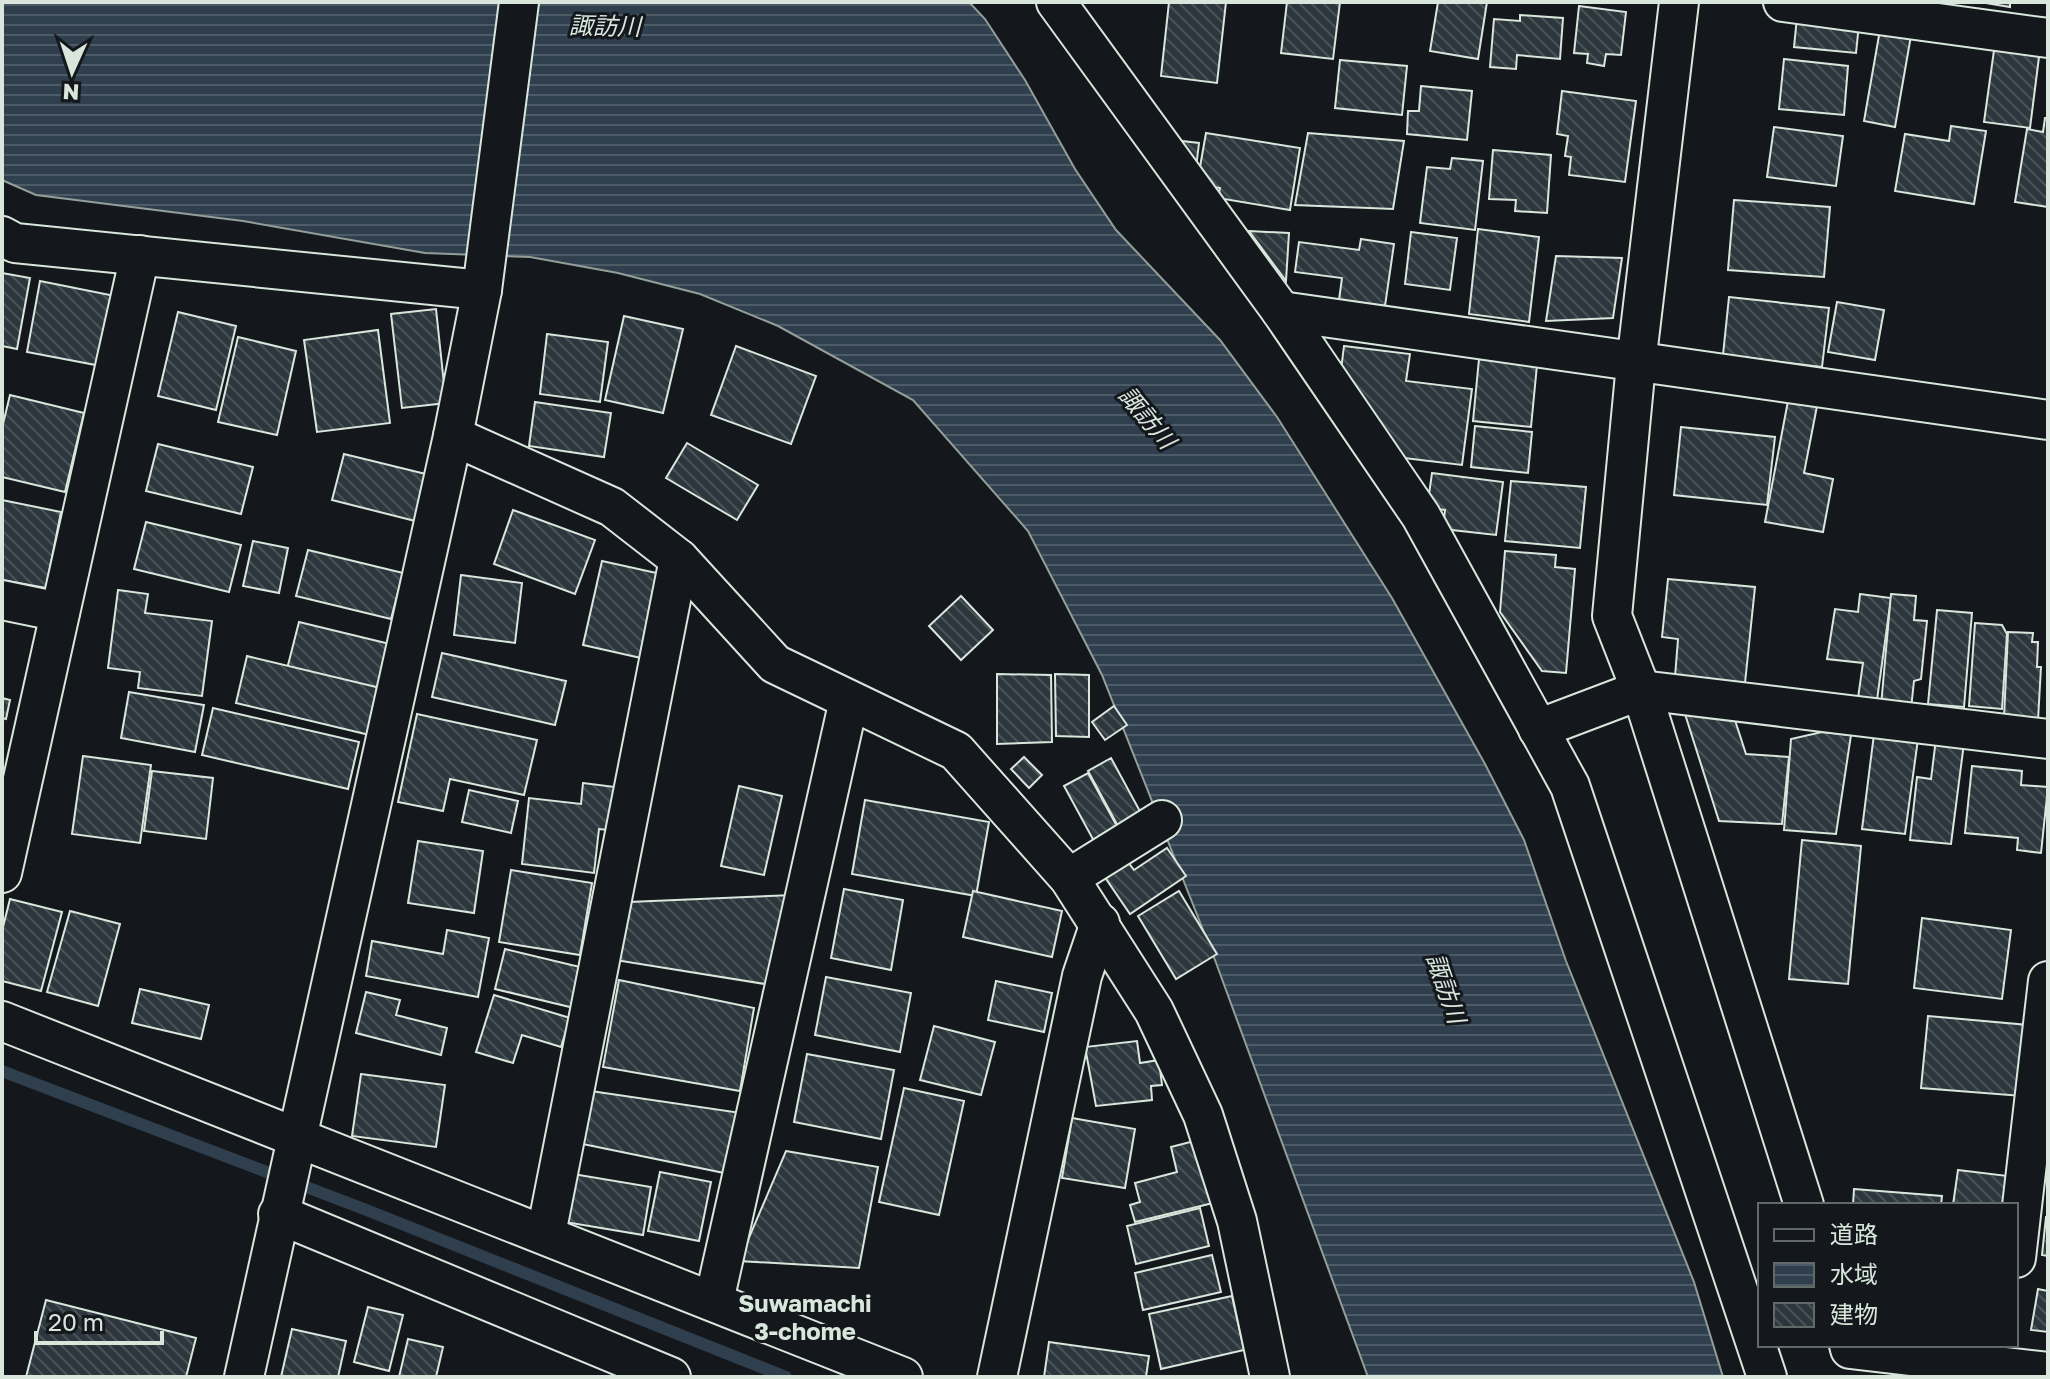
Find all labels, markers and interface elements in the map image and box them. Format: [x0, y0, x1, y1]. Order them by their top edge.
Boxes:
water label: 諏訪川 [569, 10, 644, 40]
north arrow [32, 32, 112, 112]
text: N [62, 79, 80, 106]
water label: 諏訪川 [1114, 380, 1184, 456]
water label: 諏訪川 [1422, 949, 1473, 1030]
legend [1758, 1203, 2018, 1347]
text: 道路 [1830, 1219, 1878, 1248]
text: 水域 [1830, 1259, 1878, 1288]
district label: Suwamachi 3-chome [738, 1288, 872, 1345]
scale bar [36, 1295, 162, 1345]
text: 建物 [1830, 1299, 1878, 1328]
text: 20 m [48, 1307, 104, 1336]

